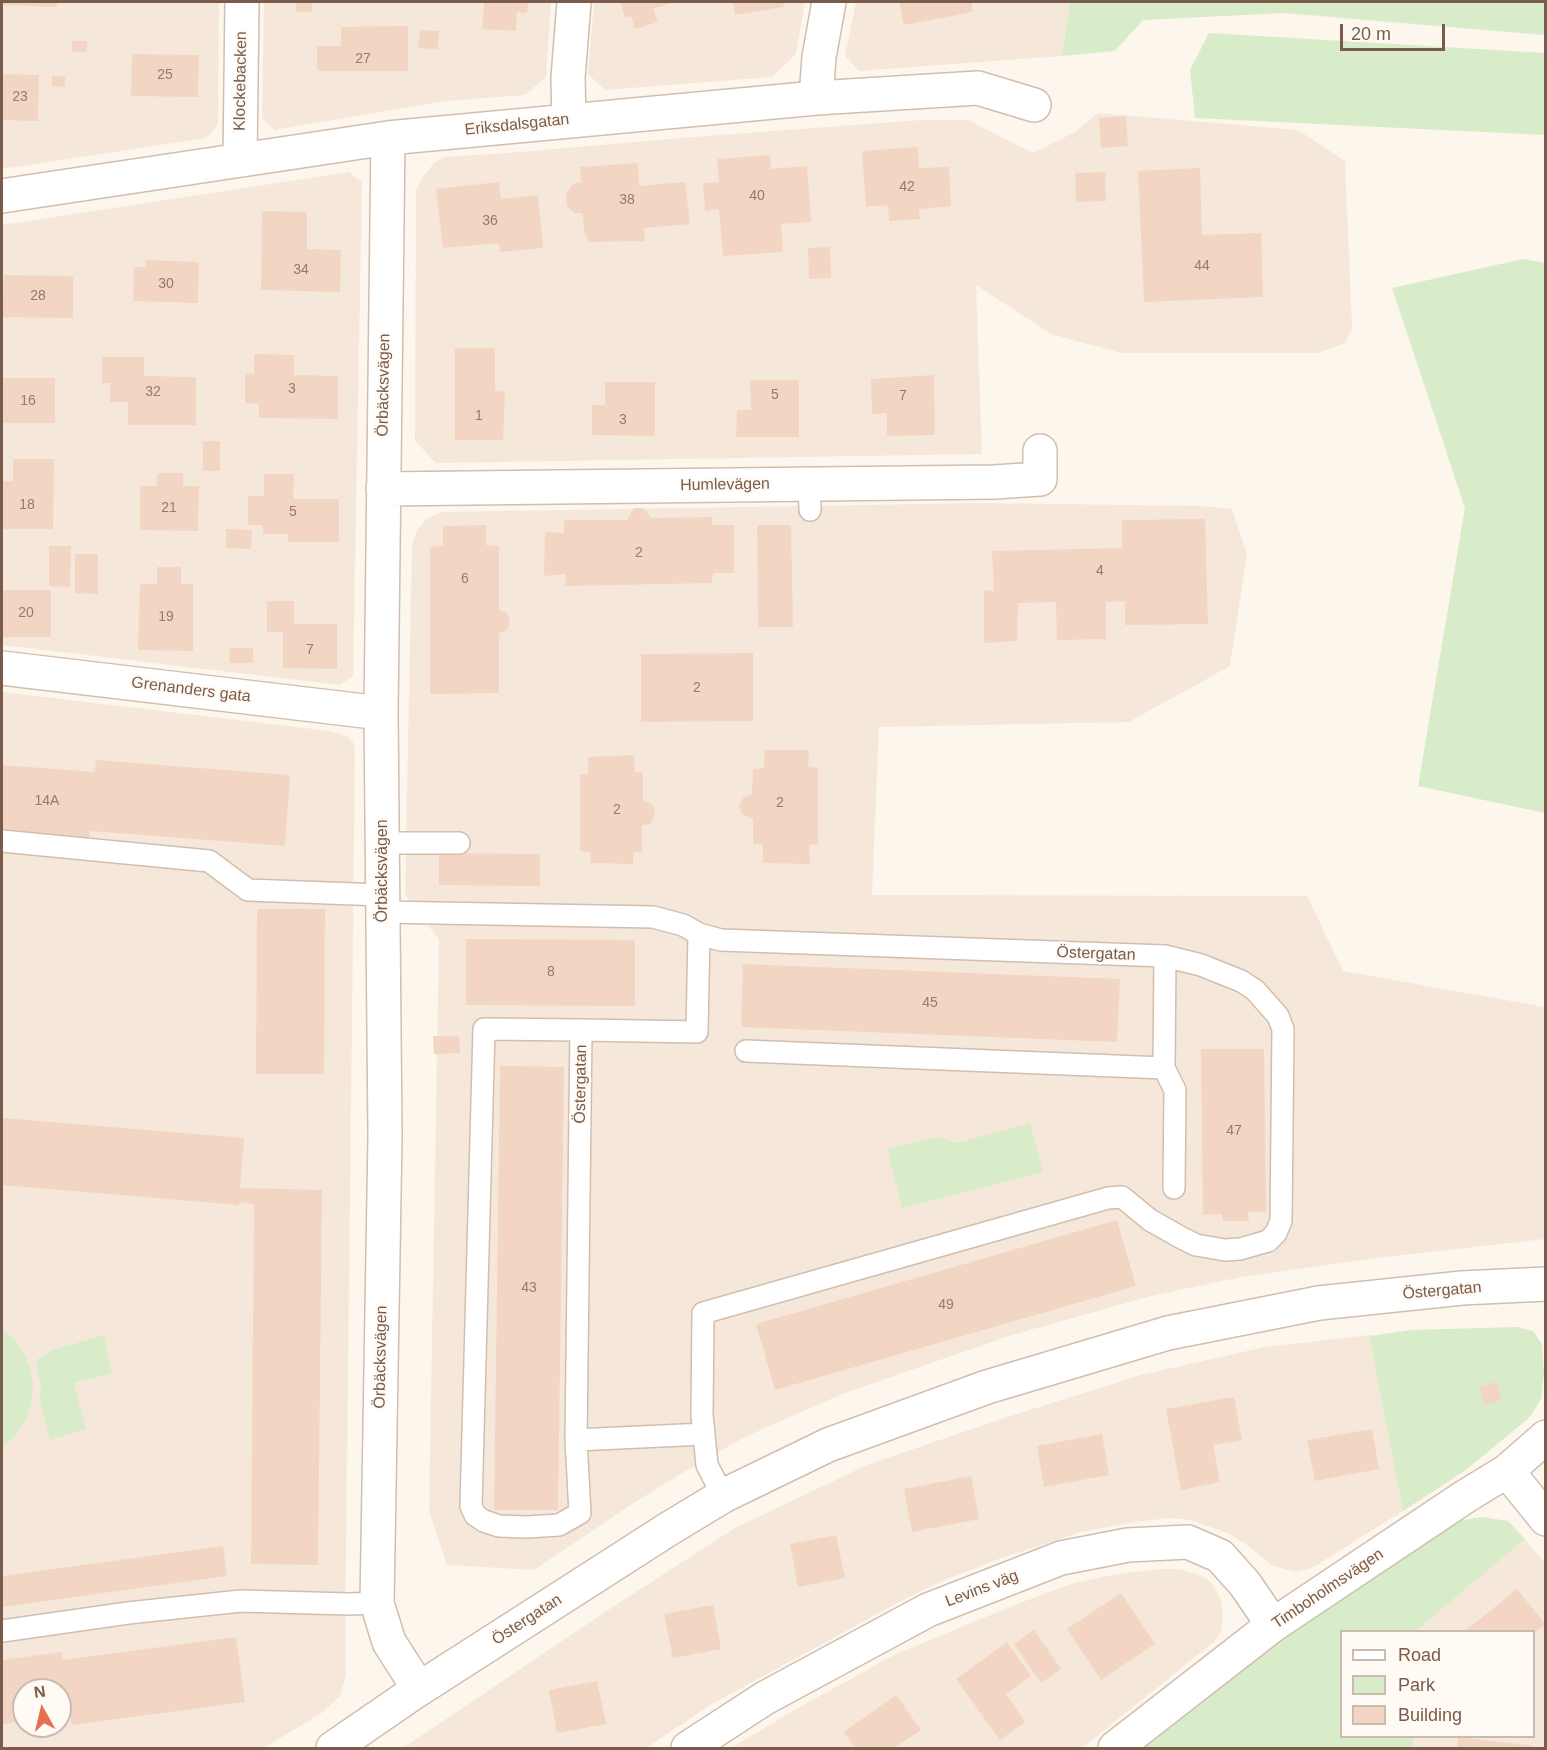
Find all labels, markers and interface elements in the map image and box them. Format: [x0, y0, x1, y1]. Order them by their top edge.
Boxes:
scale bar [1343, 12, 1448, 50]
text: 20 m [1351, 24, 1391, 44]
street label: Klockebacken [231, 31, 251, 131]
house number: 27 [355, 51, 371, 67]
house number: 25 [157, 67, 173, 83]
house number: 23 [12, 89, 28, 105]
street label: Eriksdalsgatan [464, 110, 570, 140]
house number: 42 [899, 179, 915, 195]
house number: 40 [749, 188, 765, 204]
house number: 38 [619, 192, 635, 208]
house number: 36 [482, 213, 498, 229]
house number: 44 [1194, 258, 1210, 274]
house number: 34 [293, 262, 309, 278]
house number: 30 [158, 276, 174, 292]
house number: 28 [30, 288, 46, 304]
street label: Örbäcksvägen [374, 333, 394, 437]
house number: 3 [288, 381, 296, 397]
house number: 32 [145, 384, 161, 400]
house number: 5 [771, 387, 779, 403]
house number: 7 [899, 388, 907, 404]
house number: 16 [20, 393, 36, 409]
house number: 1 [475, 408, 483, 424]
house number: 3 [619, 412, 627, 428]
street label: Humlevägen [680, 475, 770, 495]
house number: 18 [19, 497, 35, 513]
house number: 21 [161, 500, 177, 516]
house number: 5 [289, 504, 297, 520]
house number: 2 [635, 545, 643, 561]
house number: 4 [1096, 563, 1104, 579]
house number: 6 [461, 571, 469, 587]
house number: 20 [18, 605, 34, 621]
house number: 19 [158, 609, 174, 625]
house number: 7 [306, 642, 314, 658]
street label: Grenanders gata [130, 673, 252, 707]
house number: 2 [693, 680, 701, 696]
house number: 14A [35, 793, 59, 809]
house number: 2 [776, 795, 784, 811]
house number: 2 [613, 802, 621, 818]
street label: Örbäcksvägen [373, 819, 393, 923]
street label: Östergatan [1056, 943, 1136, 965]
house number: 8 [547, 964, 555, 980]
house number: 45 [922, 995, 938, 1011]
street label: Östergatan [571, 1044, 591, 1124]
house number: 47 [1226, 1123, 1242, 1139]
street label: Östergatan [1402, 1278, 1482, 1304]
house number: 43 [521, 1280, 537, 1296]
house number: 49 [938, 1297, 954, 1313]
street label: Örbäcksvägen [371, 1305, 391, 1409]
street label: Timboholmsvägen [1269, 1545, 1387, 1633]
street label: Levins väg [943, 1566, 1021, 1612]
street label: Östergatan [489, 1590, 565, 1650]
legend [1340, 1630, 1535, 1738]
text: Road [1398, 1645, 1441, 1665]
text: Park [1398, 1675, 1435, 1695]
north arrow [12, 1678, 72, 1738]
text: N [33, 1682, 47, 1701]
text: Building [1398, 1705, 1462, 1725]

